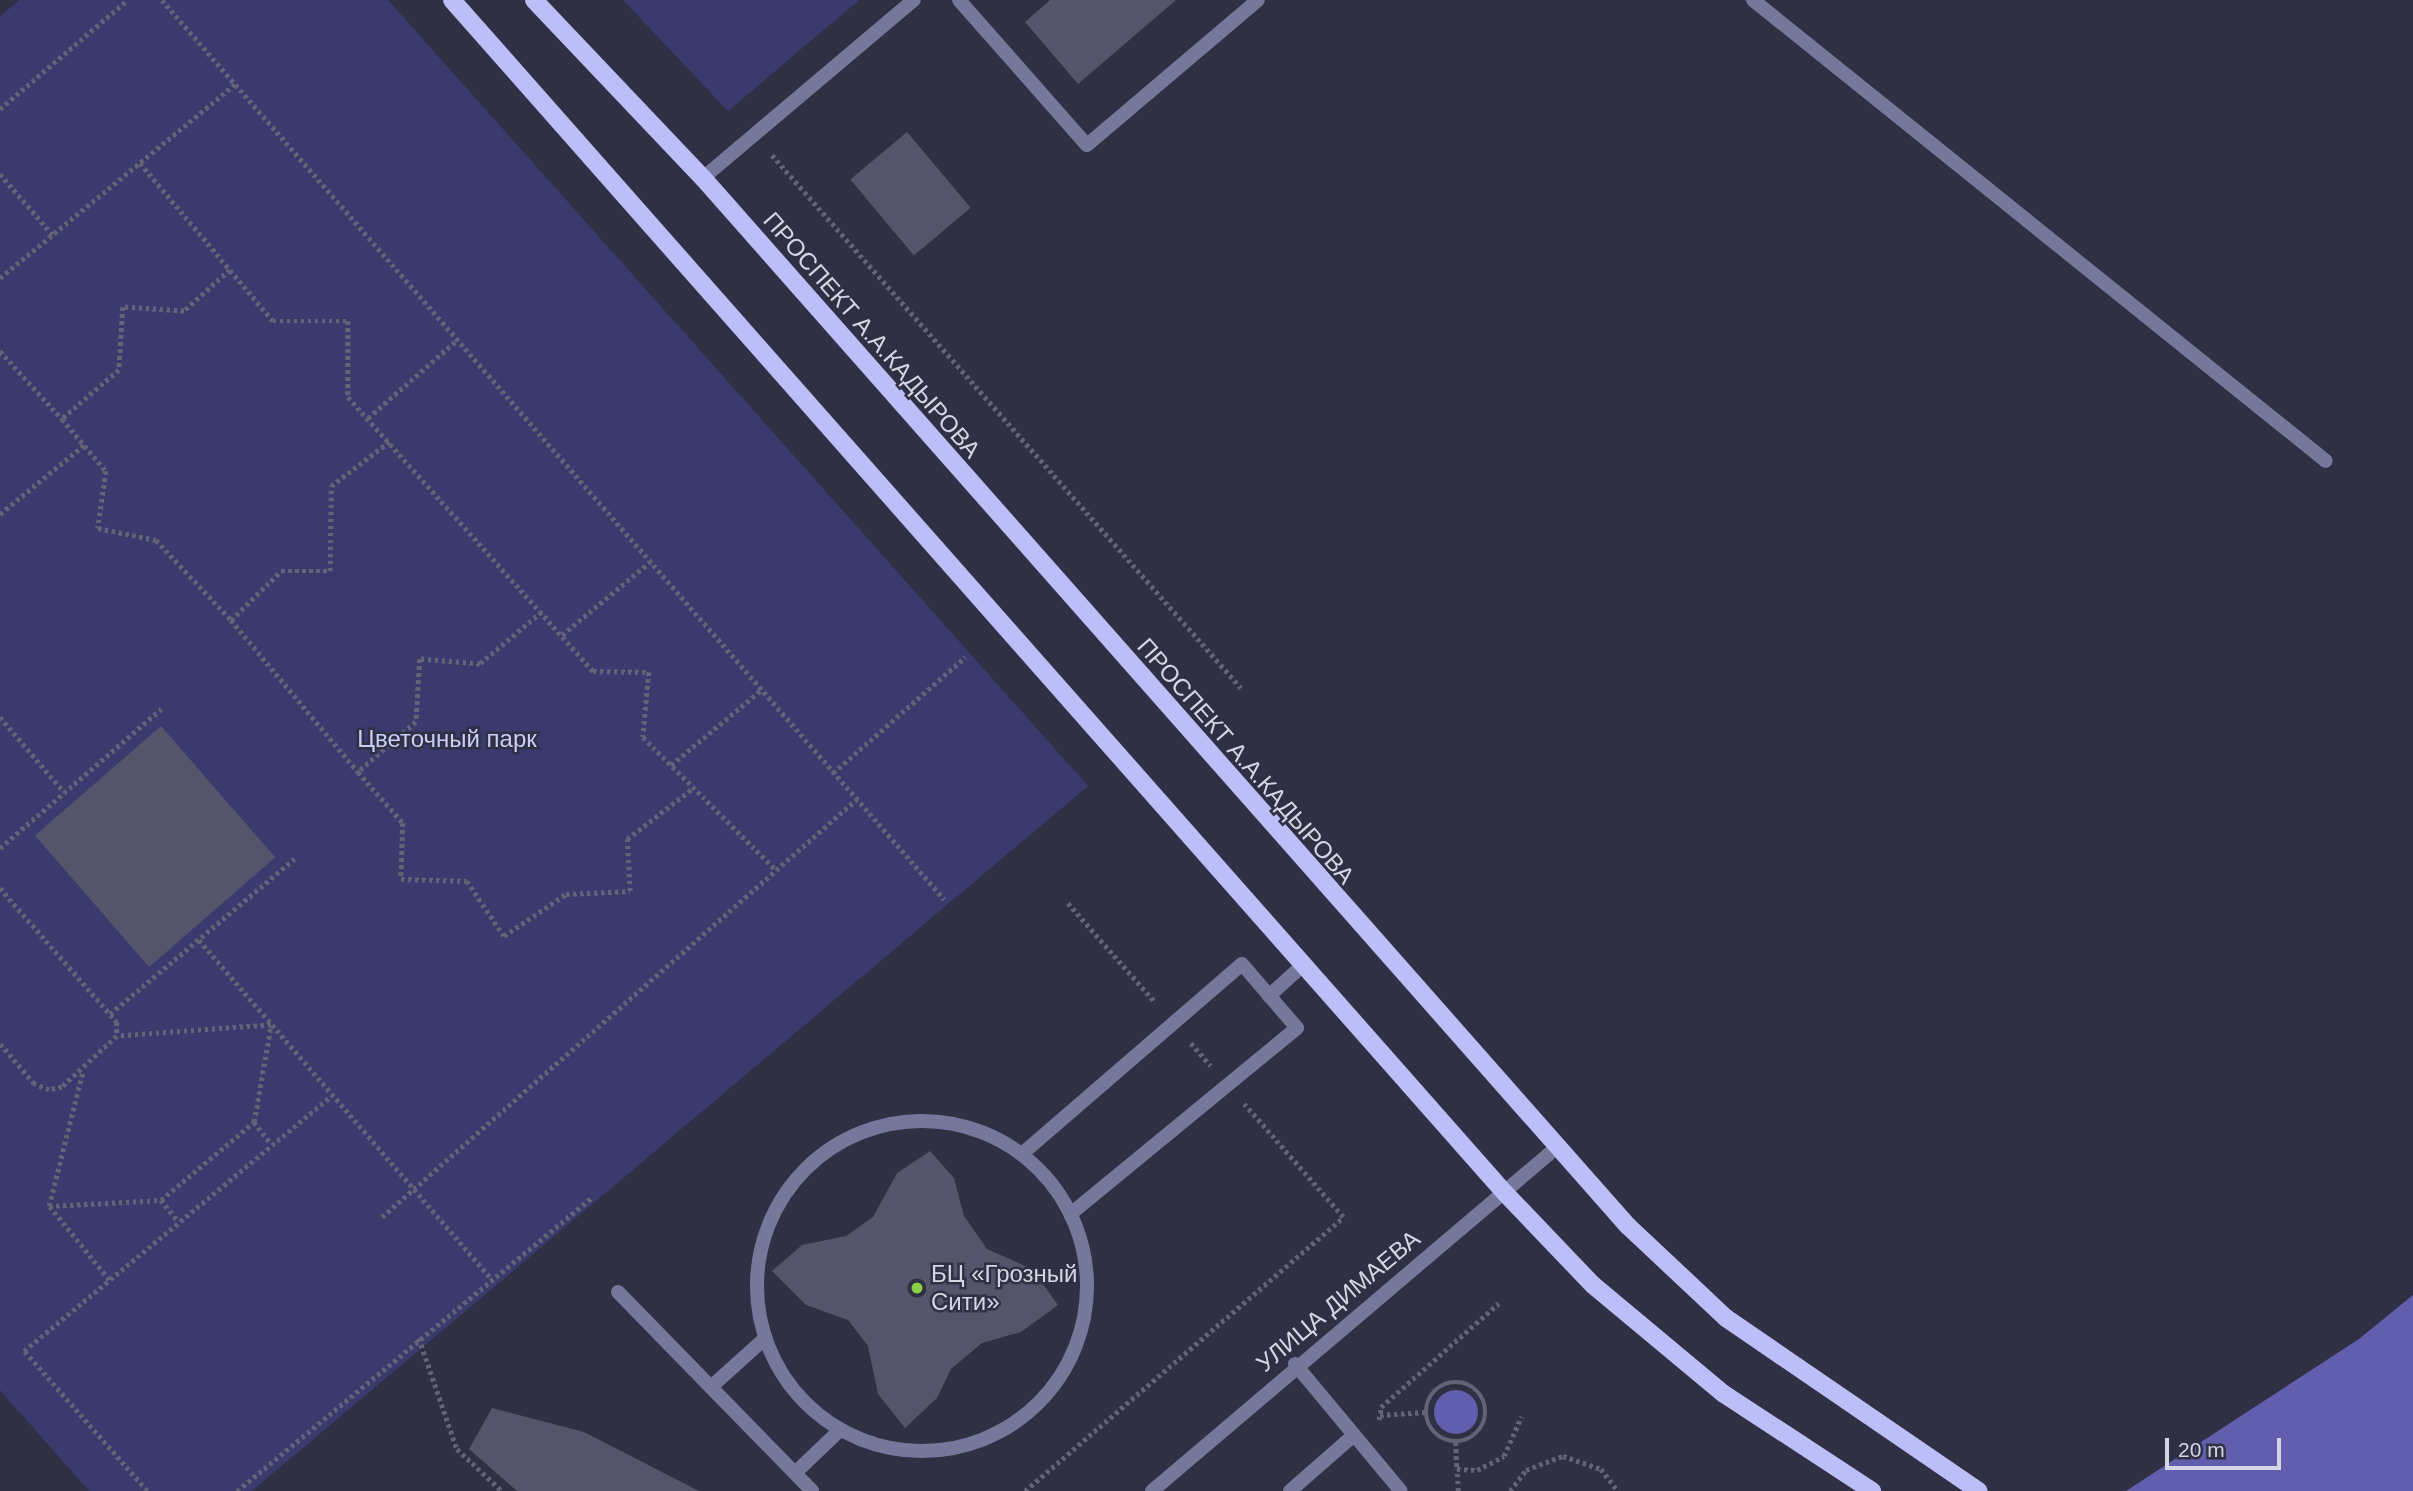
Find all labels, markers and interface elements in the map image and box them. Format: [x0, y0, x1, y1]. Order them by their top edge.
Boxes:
street label: ПРОСПЕКТ А.А.КАДЫРОВА [757, 206, 987, 464]
street label: ПРОСПЕКТ А.А.КАДЫРОВА [1131, 632, 1361, 890]
park label: Цветочный парк [357, 725, 537, 753]
street label: УЛИЦА ДИМАЕВА [1250, 1224, 1426, 1378]
place label: БЦ «Грозный Сити» [931, 1260, 1078, 1316]
marker: БЦ «Грозный Сити» [909, 1280, 925, 1296]
scale bar [2168, 1424, 2284, 1468]
text: 20 m [2178, 1438, 2225, 1461]

